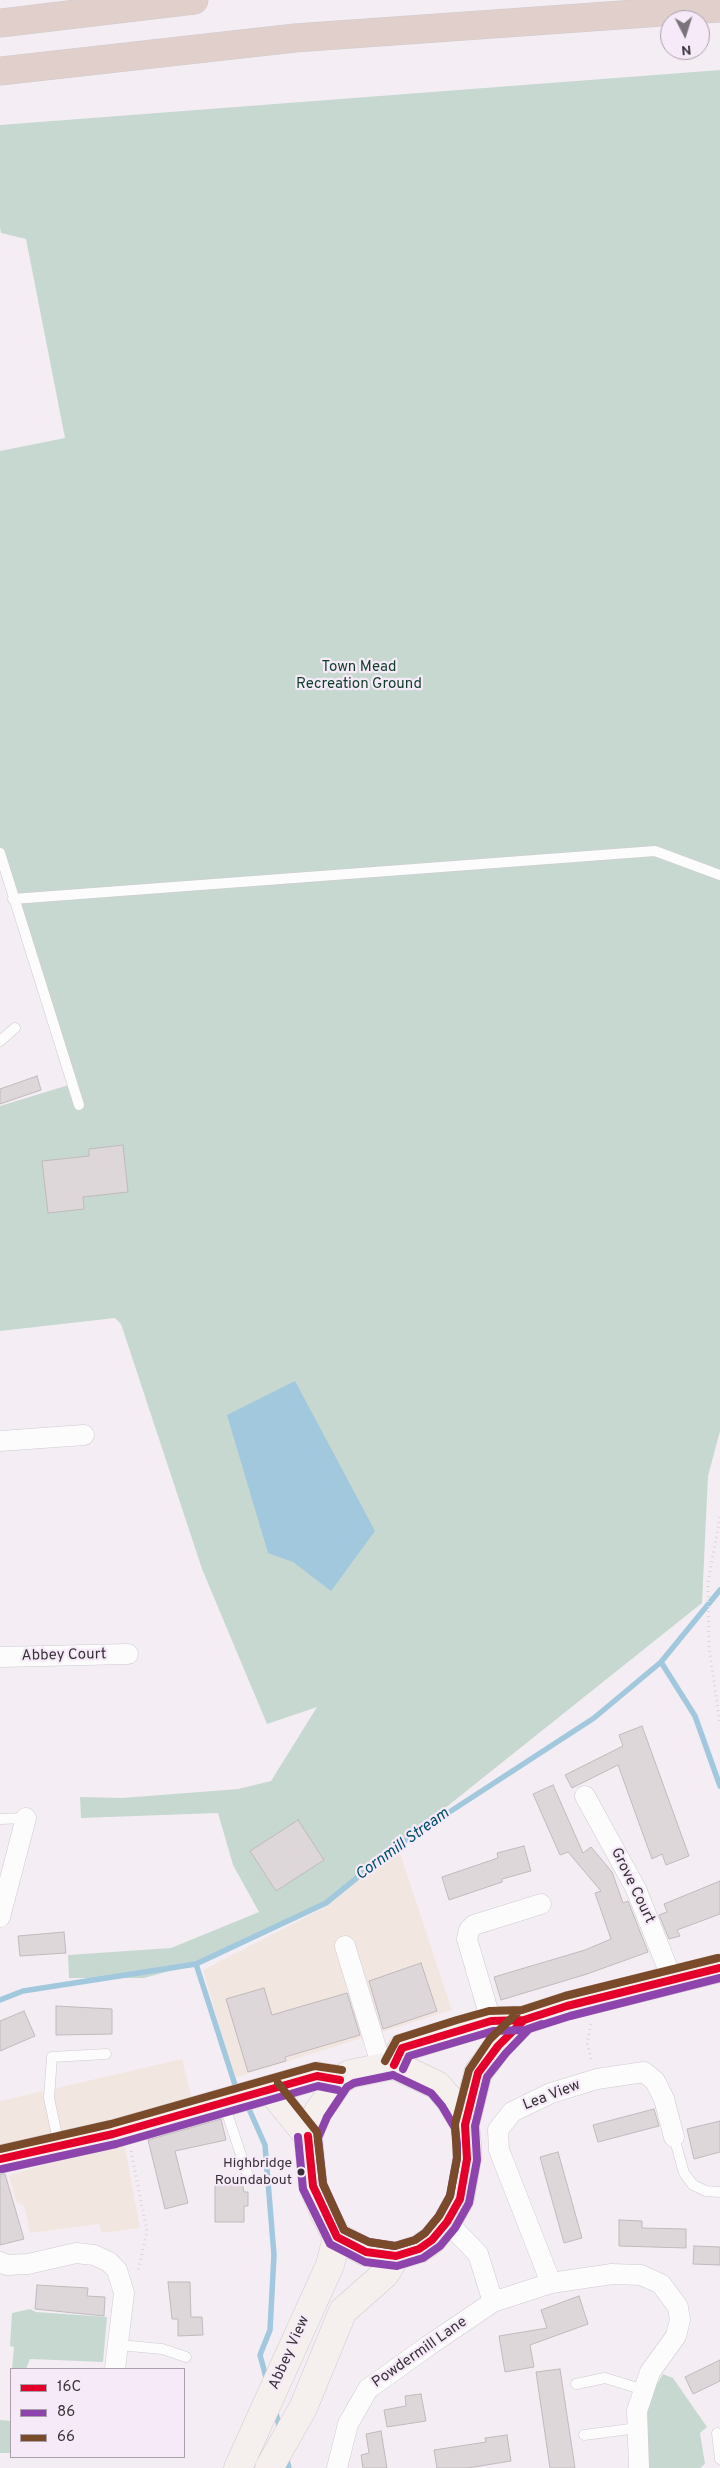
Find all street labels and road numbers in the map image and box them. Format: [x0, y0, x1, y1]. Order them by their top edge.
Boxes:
street label: Abbey Court [21, 1646, 107, 1666]
street label: Grove Court [606, 1845, 658, 1927]
street label: Lea View [521, 2077, 583, 2115]
street label: Abbey View [266, 2313, 314, 2393]
street label: Powdermill Lane [369, 2314, 471, 2392]

